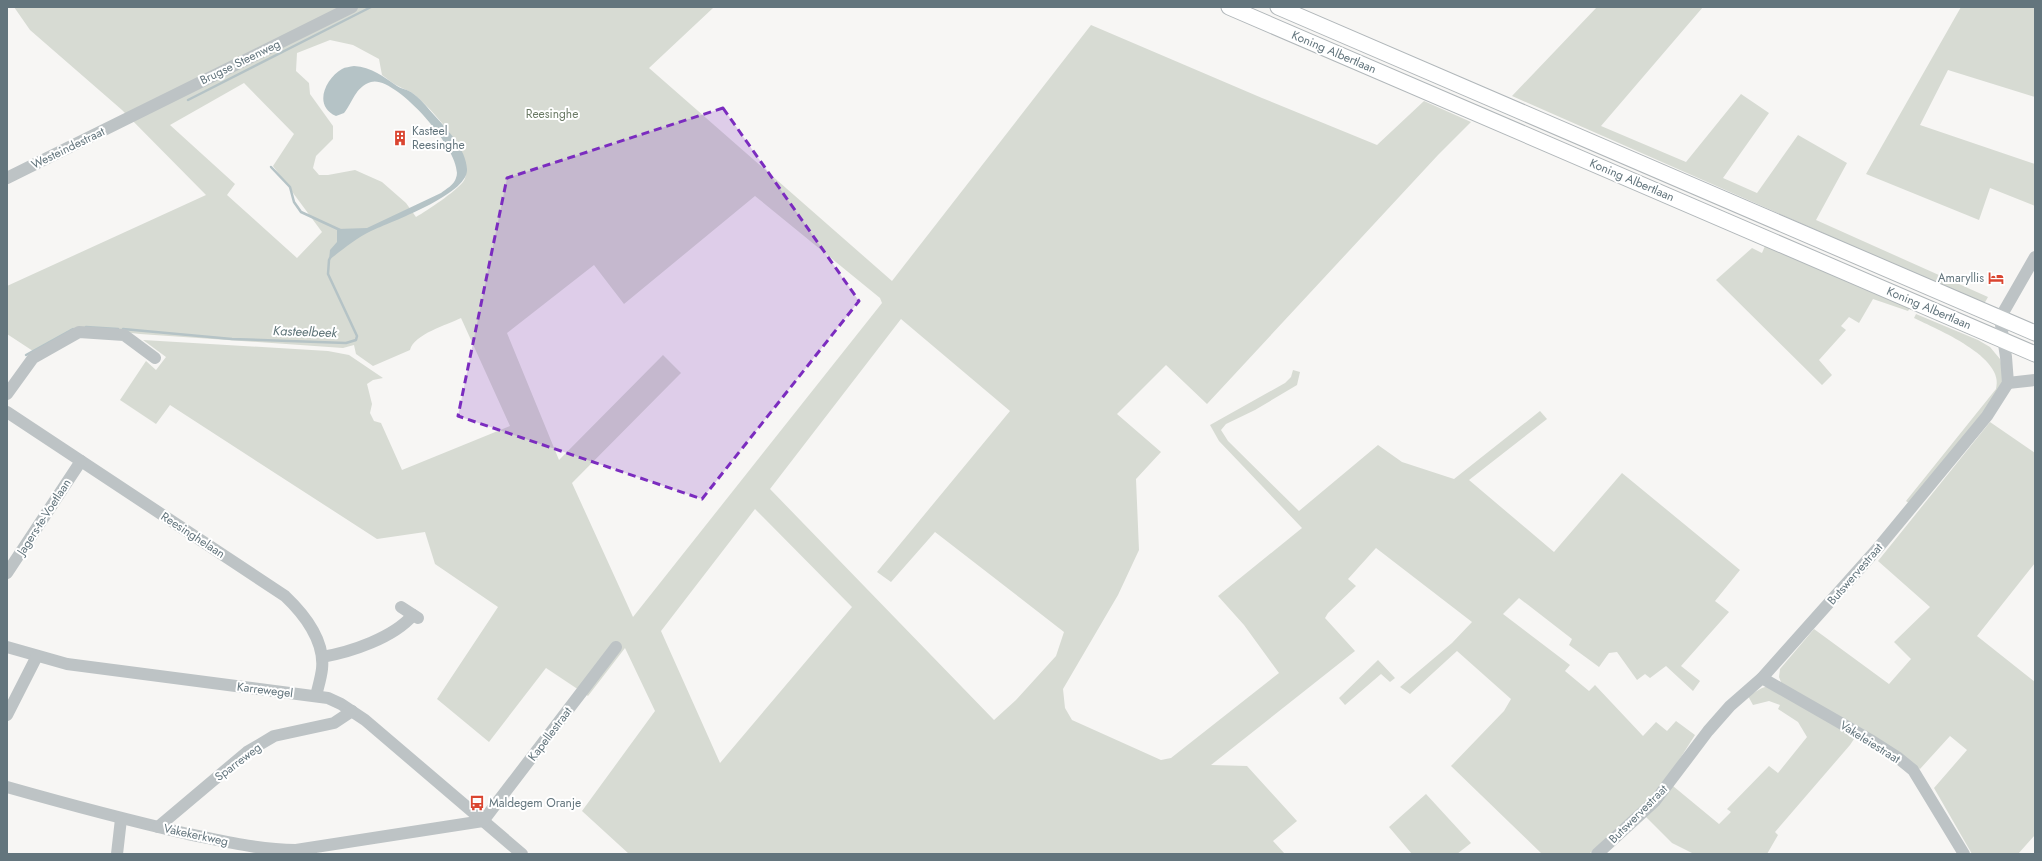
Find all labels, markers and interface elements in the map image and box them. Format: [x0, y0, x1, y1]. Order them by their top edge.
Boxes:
street label: Koning Albertlaan [1289, 26, 1379, 78]
street label: Brugse Steenweg [197, 35, 283, 89]
park label: Reesinghe [526, 105, 578, 123]
street label: Westeindestraat [28, 122, 108, 174]
place label: Kasteel Reesinghe [412, 122, 465, 154]
building icon: Kasteel Reesinghe [391, 129, 409, 147]
street label: Koning Albertlaan [1587, 154, 1677, 206]
place label: Amaryllis [1938, 269, 1984, 287]
hotel icon: Amaryllis [1987, 269, 2005, 287]
street label: Koning Albertlaan [1884, 282, 1974, 334]
water label: Kasteelbeek [273, 321, 338, 342]
street label: Jagers-te-Voetlaan [11, 475, 75, 560]
street label: Reesinghelaan [157, 508, 229, 562]
street label: Butswervestraat [1823, 539, 1887, 609]
street label: Karrewegel [236, 678, 294, 702]
street label: Kapellestraat [524, 703, 576, 765]
street label: Vakeleiestraat [1836, 716, 1904, 768]
street label: Sparreweg [211, 738, 265, 786]
street label: Butswervestraat [1604, 780, 1672, 848]
bus stop icon: Maldegem Oranje [468, 794, 486, 812]
place label: Maldegem Oranje [489, 794, 581, 812]
street label: Vakekerkweg [162, 819, 230, 851]

